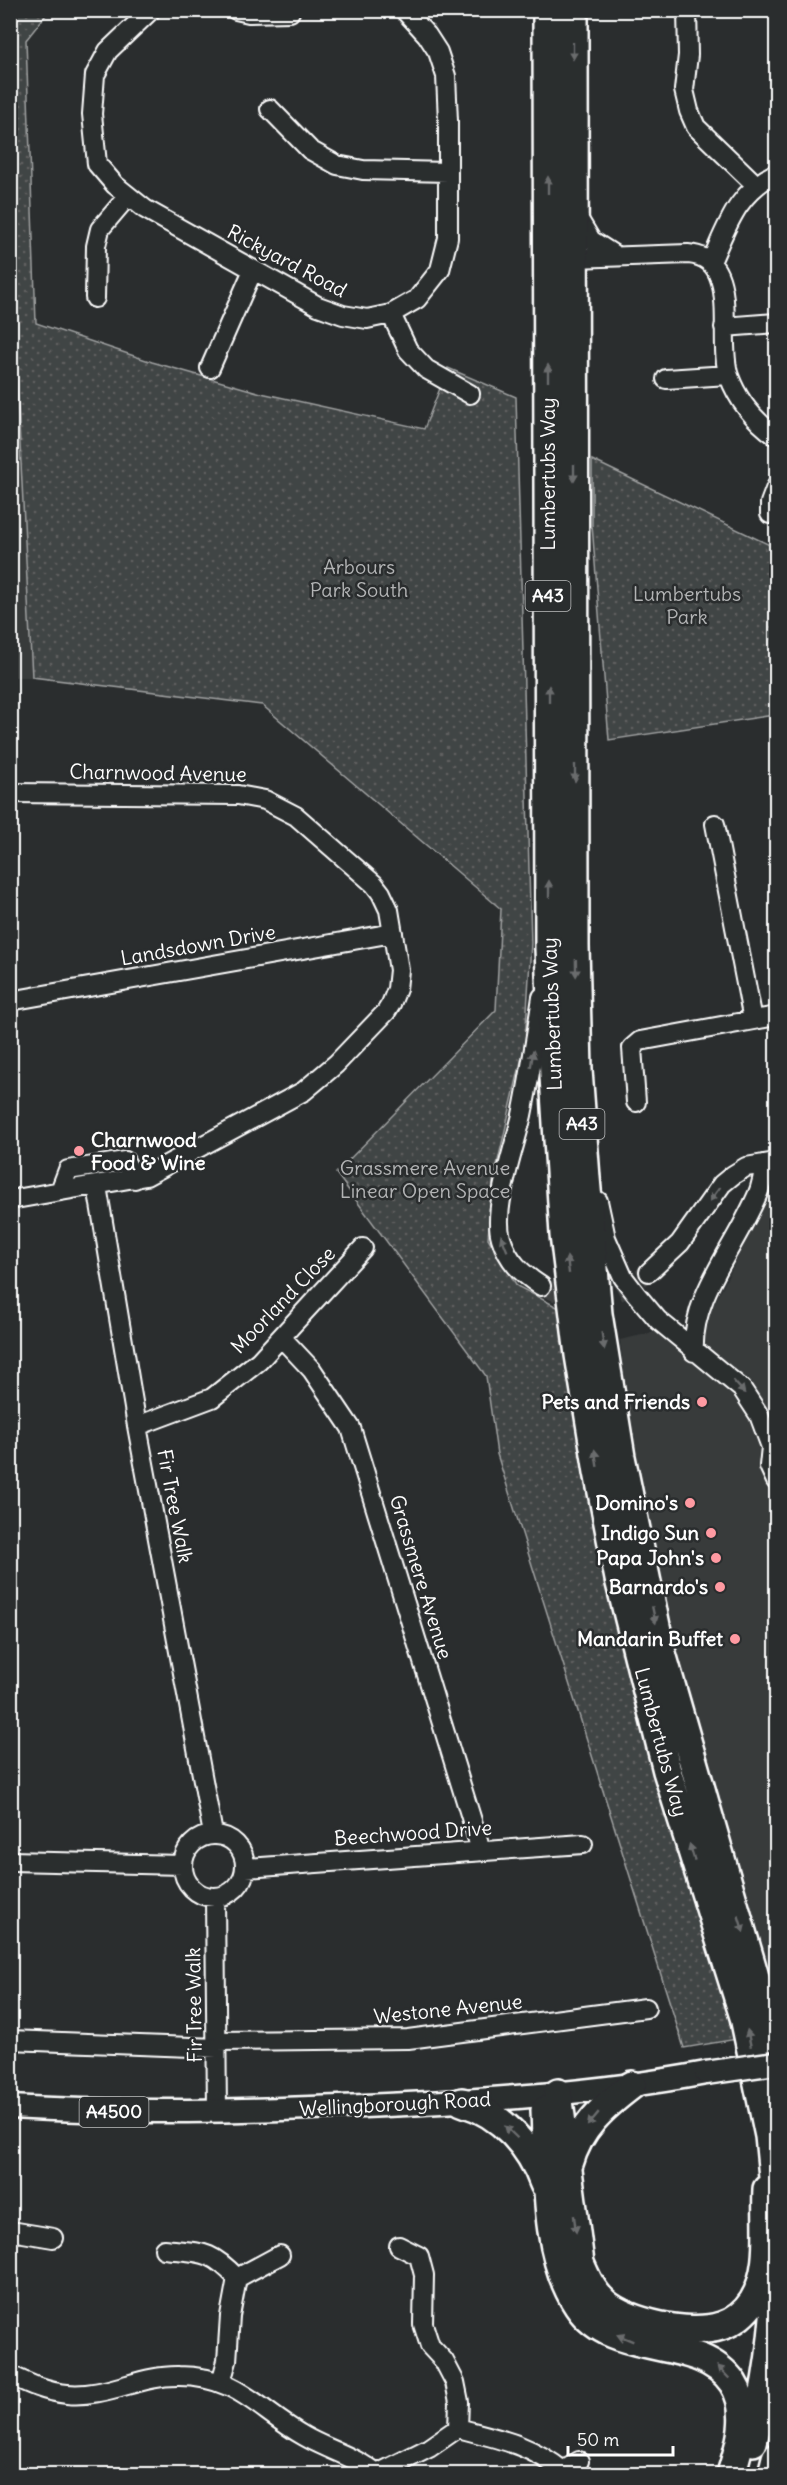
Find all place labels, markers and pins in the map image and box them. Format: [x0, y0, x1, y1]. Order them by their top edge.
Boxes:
place label: Charnwood Food & Wine [91, 1127, 206, 1175]
marker: Charnwood Food & Wine [72, 1144, 86, 1158]
place label: Pets and Friends [542, 1389, 690, 1414]
marker: Pets and Friends [695, 1395, 709, 1409]
place label: Domino's [595, 1490, 678, 1515]
marker: Domino's [683, 1496, 697, 1510]
place label: Indigo Sun [601, 1520, 699, 1545]
marker: Indigo Sun [704, 1526, 718, 1540]
place label: Papa John's [596, 1545, 704, 1570]
marker: Papa John's [709, 1551, 723, 1565]
place label: Barnardo's [609, 1574, 708, 1599]
marker: Barnardo's [713, 1580, 727, 1594]
place label: Mandarin Buffet [577, 1626, 723, 1651]
marker: Mandarin Buffet [728, 1632, 742, 1646]

